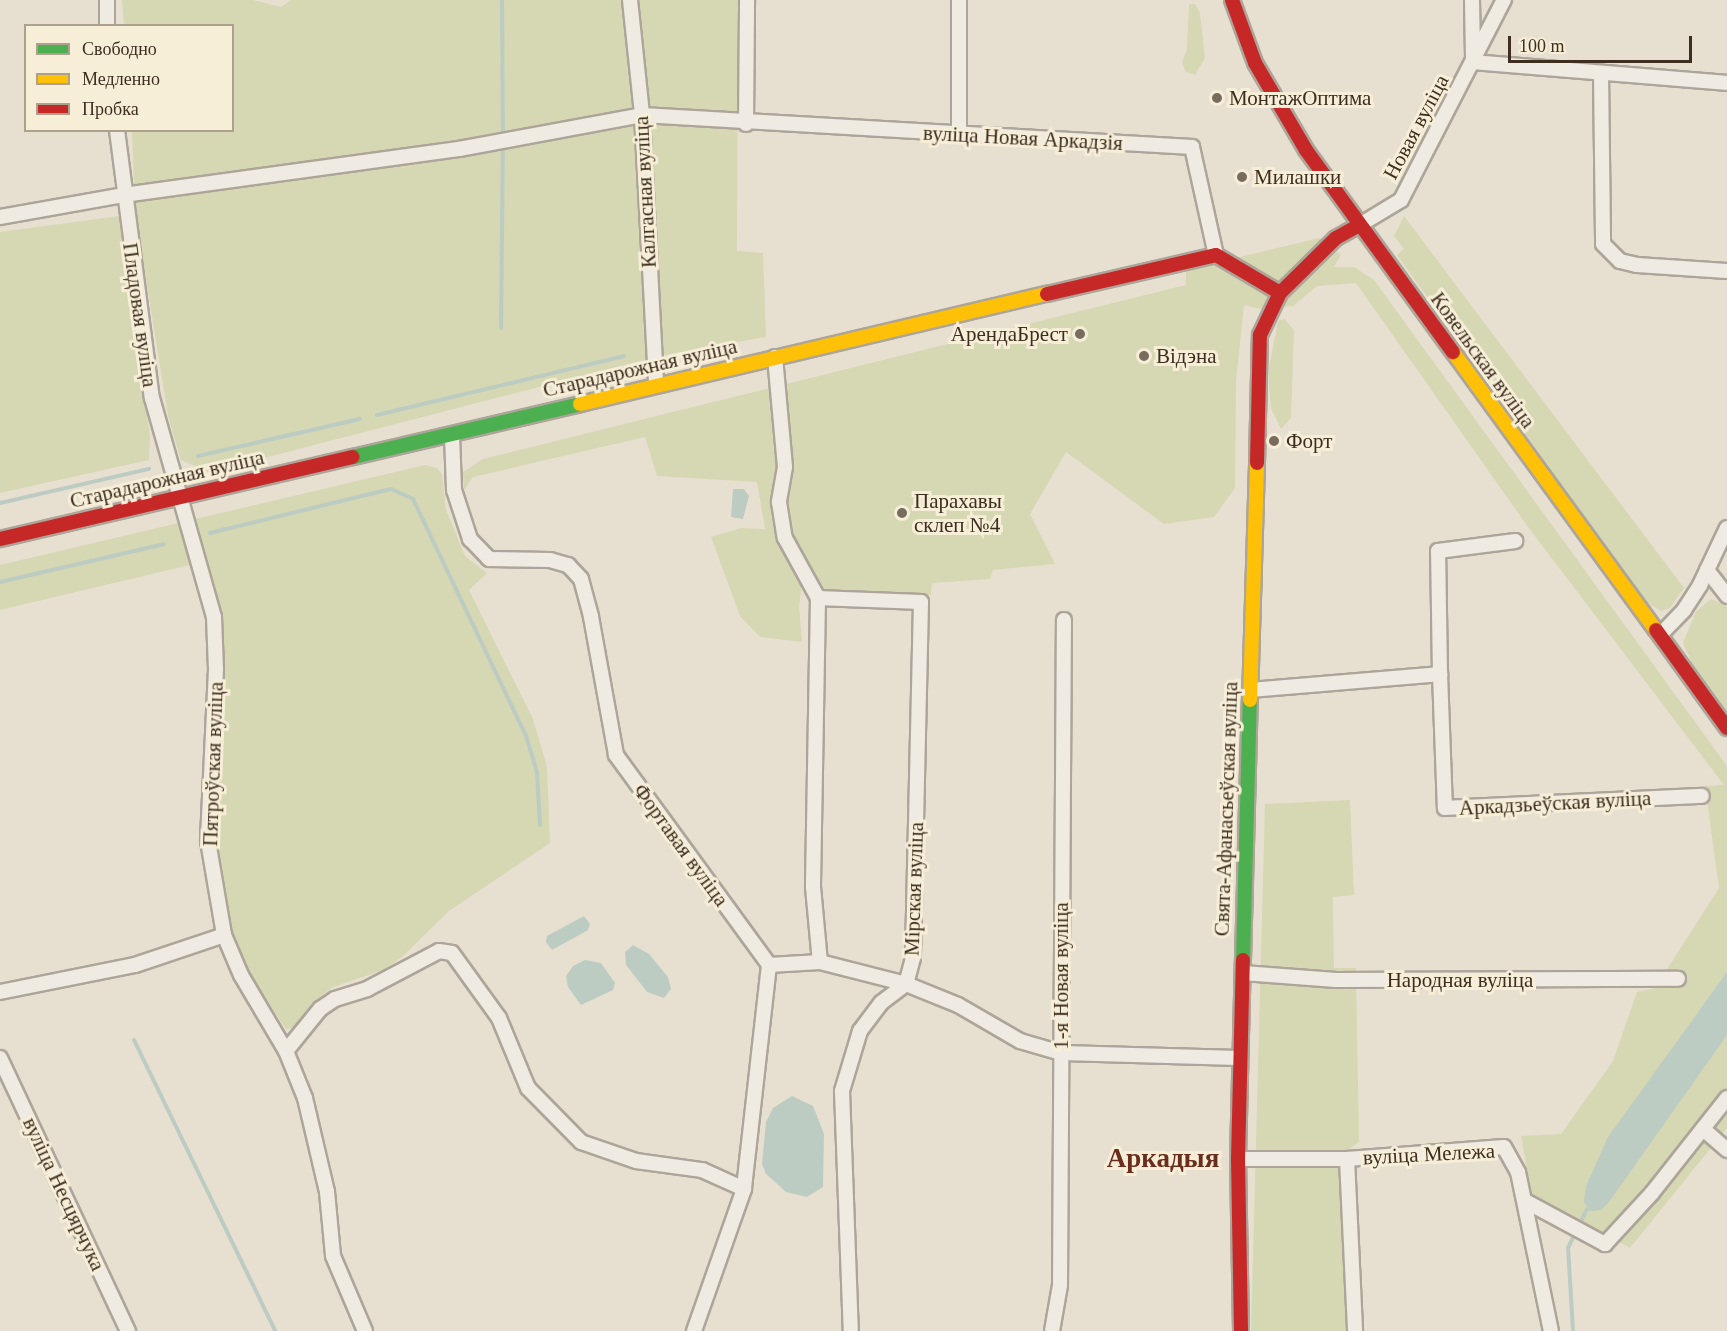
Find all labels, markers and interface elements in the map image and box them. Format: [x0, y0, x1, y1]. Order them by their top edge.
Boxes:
legend [24, 24, 234, 132]
scale bar [1511, 24, 1696, 62]
text: 100 m [1519, 36, 1565, 56]
text: Свободно [82, 39, 157, 59]
text: Медленно [82, 69, 160, 89]
street label: Новая вуліца [1378, 70, 1454, 184]
place label: МонтажОптима [1229, 85, 1371, 111]
marker: МонтажОптима [1210, 91, 1224, 105]
text: Пробка [82, 99, 139, 119]
street label: Калгасная вуліца [628, 115, 662, 269]
street label: вуліца Новая Аркадзія [922, 120, 1124, 156]
place label: Милашки [1254, 164, 1341, 190]
marker: Милашки [1235, 170, 1249, 184]
street label: Пладовая вуліца [117, 241, 163, 389]
street label: Ковельская вуліца [1425, 287, 1541, 433]
place label: АрендаБрест [951, 321, 1068, 347]
marker: АрендаБрест [1073, 327, 1087, 341]
street label: Старадарожная вуліца [541, 333, 739, 403]
place label: Відэна [1156, 343, 1217, 369]
marker: Відэна [1137, 349, 1151, 363]
place label: Форт [1286, 428, 1332, 454]
marker: Форт [1267, 434, 1281, 448]
street label: Старадарожная вуліца [68, 444, 266, 514]
place label: Парахавы склеп №4 [914, 488, 1002, 538]
marker: Парахавы склеп №4 [895, 506, 909, 520]
street label: Пятроўская вуліца [198, 681, 228, 847]
street label: Свята-Афанасьеўская вуліца [1209, 681, 1243, 937]
street label: Фортавая вуліца [628, 779, 734, 911]
street label: Аркадзьеўская вуліца [1458, 785, 1652, 821]
street label: Мірская вуліца [899, 822, 929, 956]
street label: 1-я Новая вуліца [1048, 902, 1074, 1050]
street label: Народная вуліца [1387, 967, 1533, 993]
street label: вуліца Несцярчука [17, 1113, 111, 1275]
street label: вуліца Мележа [1362, 1138, 1496, 1170]
district label: Аркадыя [1107, 1143, 1219, 1175]

